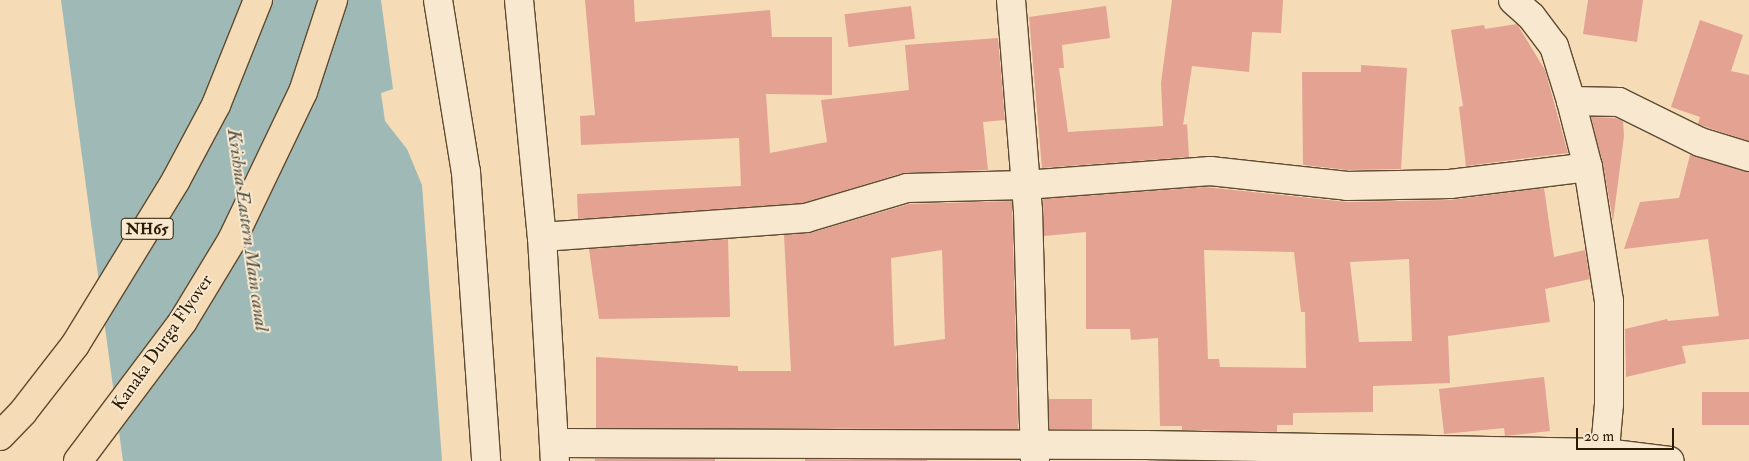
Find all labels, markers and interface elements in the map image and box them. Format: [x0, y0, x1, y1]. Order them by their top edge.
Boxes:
water label: Krishna Eastern Main canal [222, 128, 272, 332]
road number: NH65 [120, 215, 174, 242]
street label: Kanaka Durga Flyover [108, 271, 218, 415]
scale bar [1579, 418, 1676, 450]
text: 20 m [1584, 427, 1614, 446]

